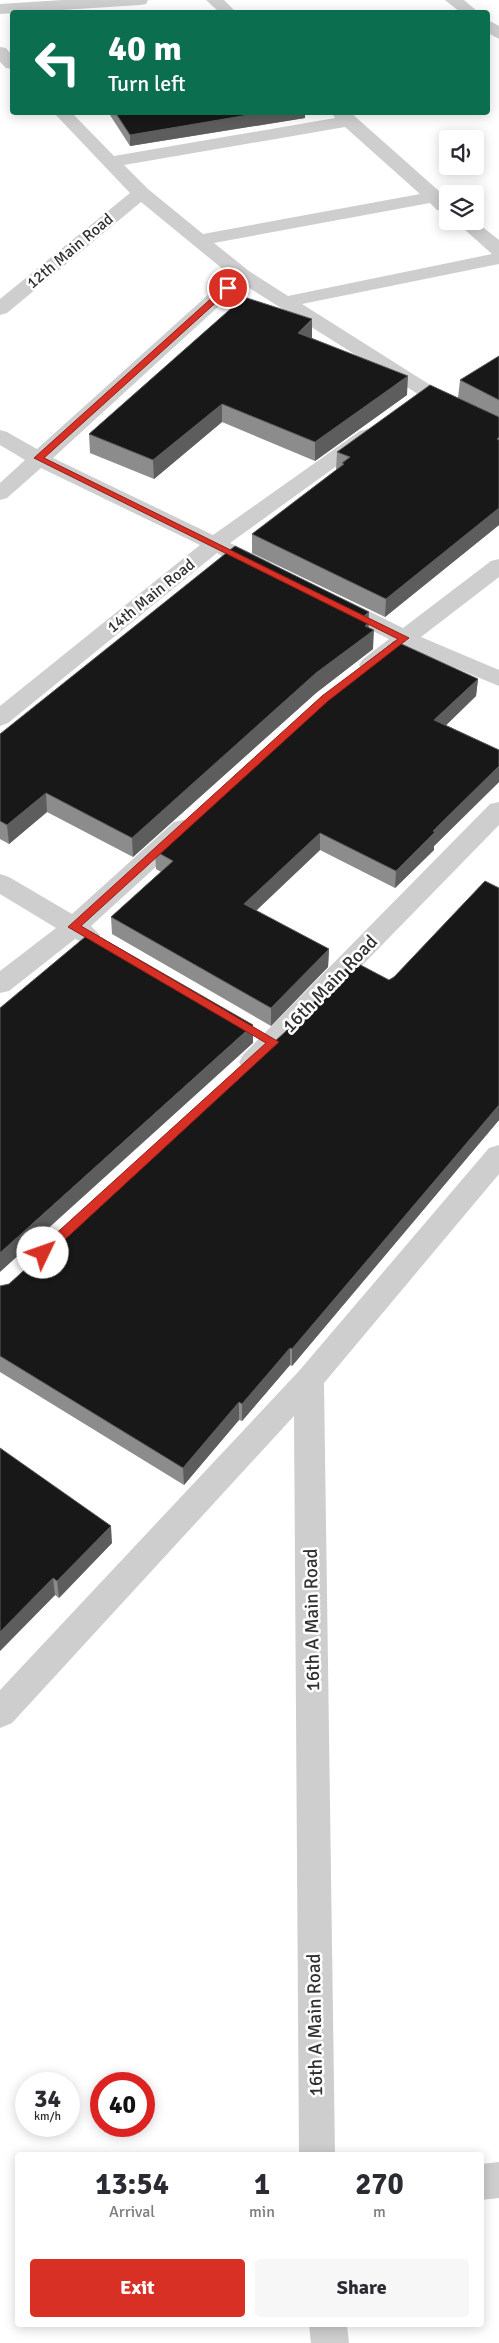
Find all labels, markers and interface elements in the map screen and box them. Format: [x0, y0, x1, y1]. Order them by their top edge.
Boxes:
text: 40 m [108, 27, 182, 70]
icon: left [25, 30, 90, 95]
text: Turn left [108, 70, 186, 97]
map controls [439, 130, 484, 230]
button: sound [439, 130, 484, 175]
button: layers [439, 185, 484, 230]
street label: 12th Main Road [23, 209, 117, 293]
pin [207, 267, 249, 309]
icon: arrive [214, 274, 242, 302]
street label: 14th Main Road [103, 555, 199, 637]
street label: 16th Main Road [277, 930, 383, 1038]
position arrow [16, 1226, 68, 1278]
street label: 16th A Main Road [299, 1548, 325, 1692]
street label: 16th A Main Road [302, 1953, 328, 2097]
speed limit sign: 40 [90, 2072, 155, 2137]
text: 34 [34, 2083, 61, 2114]
text: km/h [34, 2109, 61, 2124]
text: 13:54 [95, 2166, 169, 2203]
text: 1 [254, 2166, 270, 2203]
text: 270 [355, 2166, 404, 2203]
text: Arrival [109, 2202, 155, 2222]
text: min [249, 2202, 275, 2222]
text: m [373, 2202, 386, 2222]
button: Exit [30, 2259, 245, 2317]
button: Share [255, 2259, 469, 2317]

